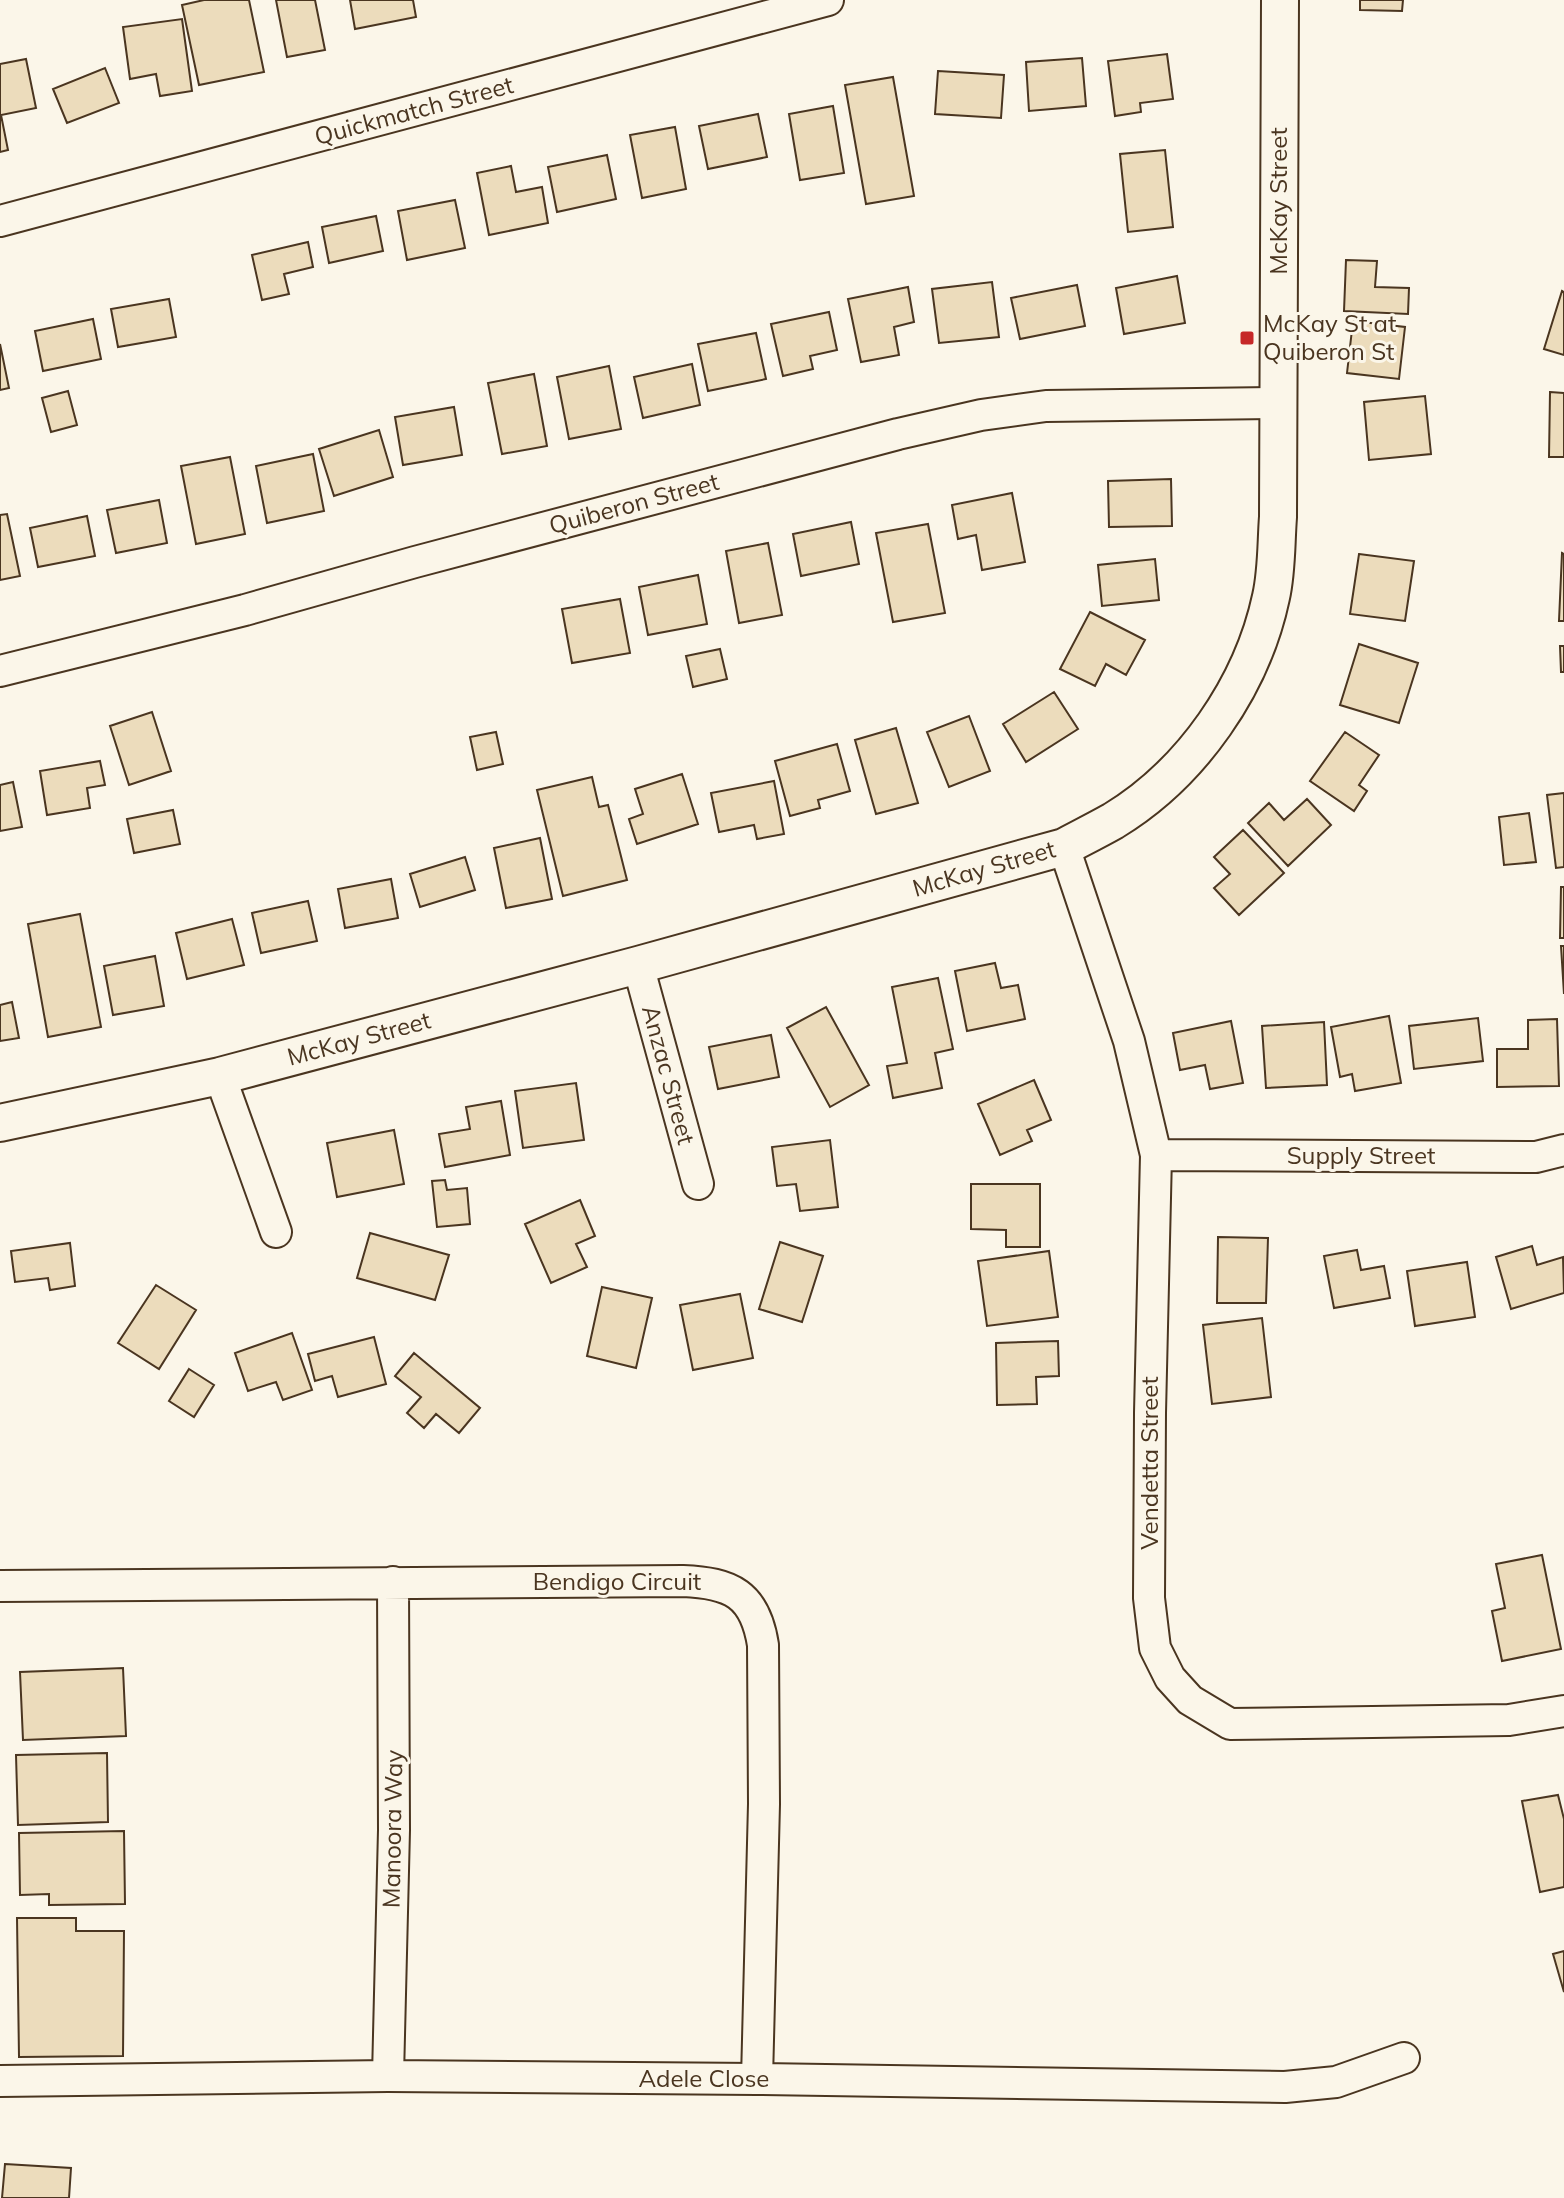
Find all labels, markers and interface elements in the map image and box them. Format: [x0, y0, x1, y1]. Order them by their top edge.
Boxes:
street label: Quickmatch Street [311, 69, 516, 151]
street label: McKay Street [1263, 127, 1293, 275]
place label: McKay St at Quiberon St [1263, 308, 1396, 366]
marker: McKay St at Quiberon St [1238, 329, 1256, 347]
street label: Quiberon Street [546, 466, 722, 540]
street label: McKay Street [909, 833, 1059, 903]
street label: Anzac Street [636, 1002, 702, 1148]
street label: McKay Street [284, 1004, 434, 1072]
street label: Supply Street [1287, 1140, 1435, 1170]
street label: Vendetta Street [1134, 1376, 1164, 1550]
street label: Bendigo Circuit [533, 1566, 701, 1596]
street label: Manoora Way [376, 1749, 408, 1908]
street label: Adele Close [639, 2063, 769, 2093]

